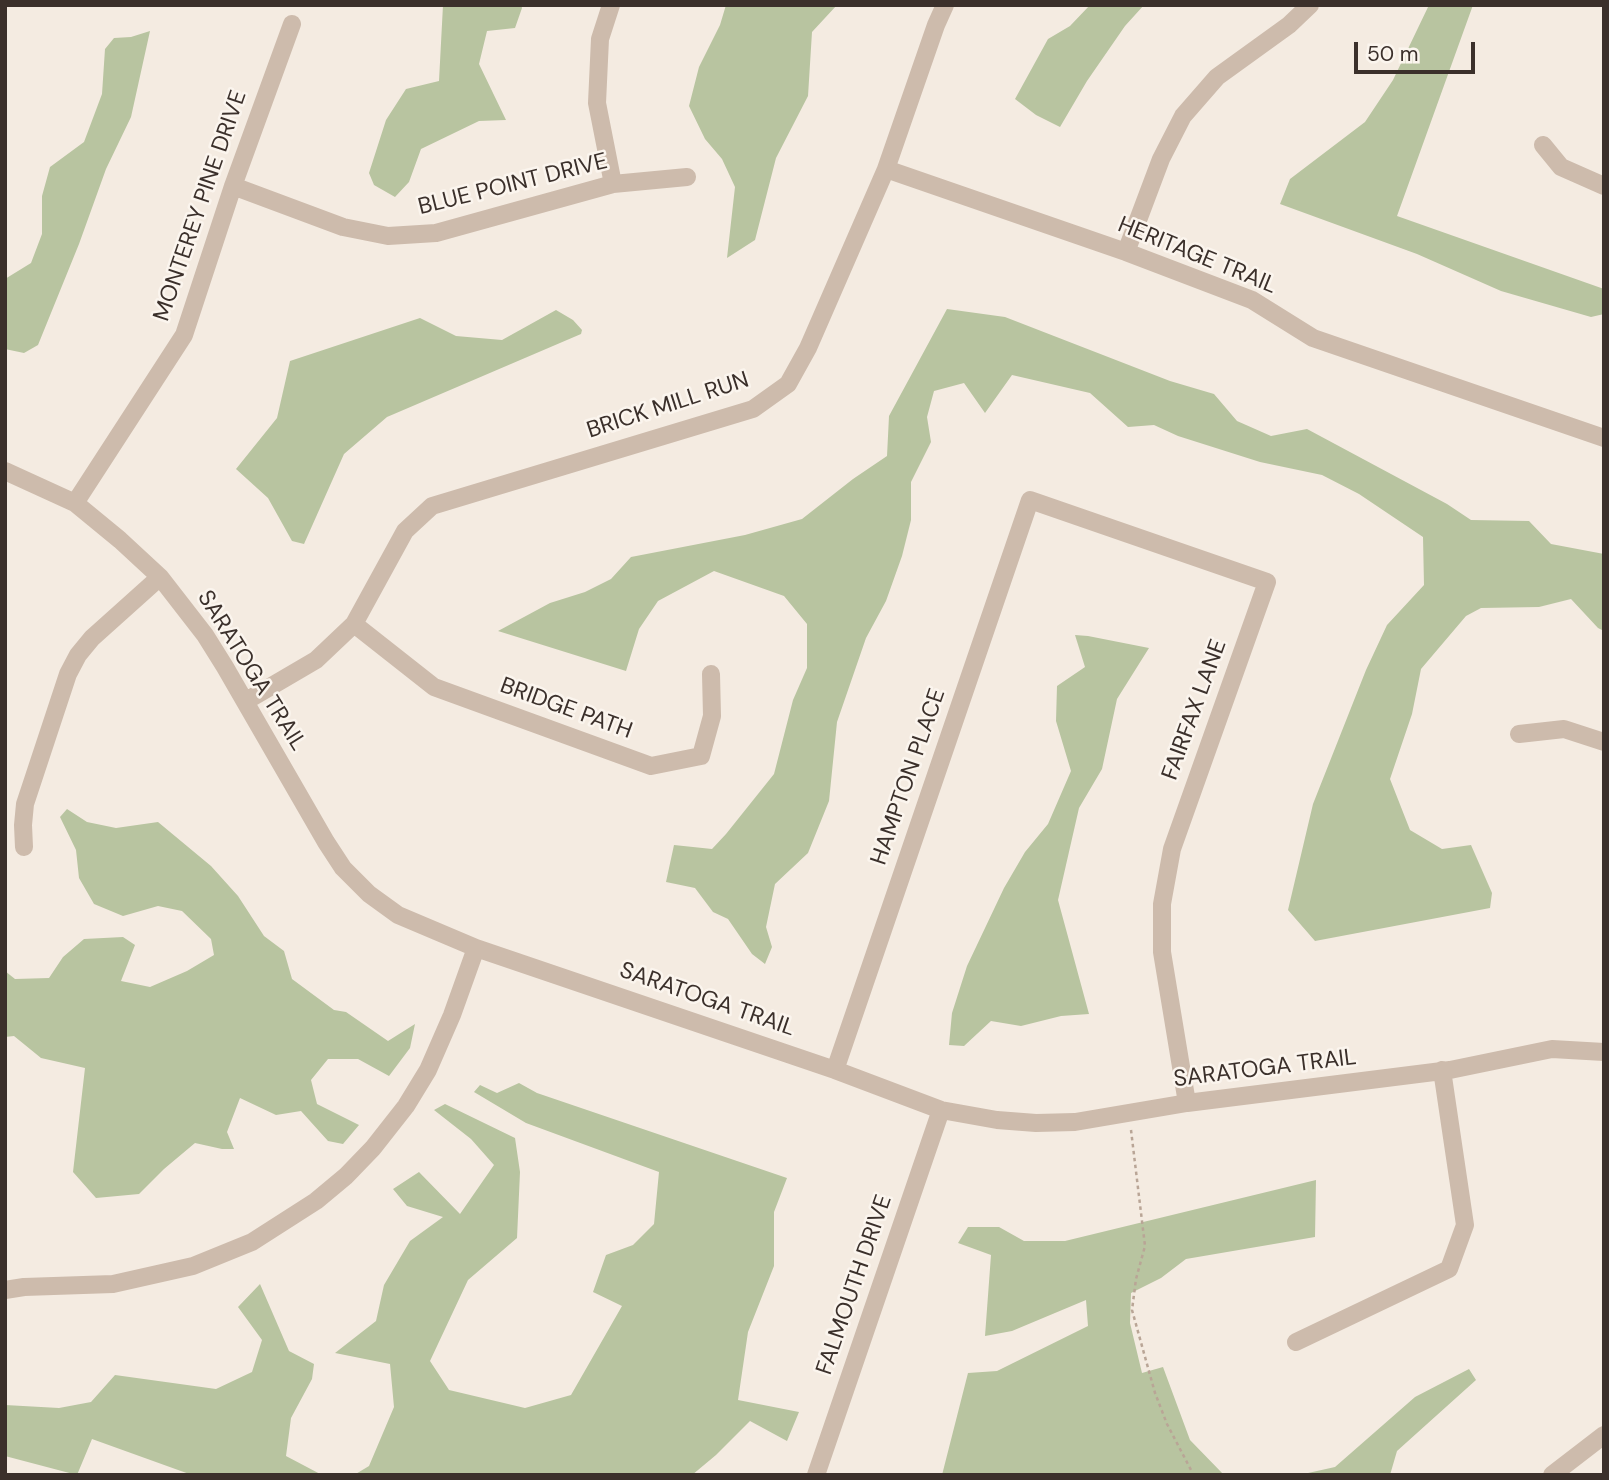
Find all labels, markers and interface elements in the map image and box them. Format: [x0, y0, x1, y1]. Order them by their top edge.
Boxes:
scale bar [1357, 28, 1478, 72]
text: 50 m [1367, 40, 1418, 68]
street label: MONTEREY PINE DRIVE [149, 87, 253, 325]
street label: BLUE POINT DRIVE [415, 148, 611, 222]
street label: HERITAGE TRAIL [1113, 212, 1281, 300]
street label: BRICK MILL RUN [584, 367, 752, 445]
street label: SARATOGA TRAIL [191, 586, 311, 756]
street label: FAIRFAX LANE [1157, 636, 1233, 784]
street label: BRIDGE PATH [496, 672, 636, 746]
street label: HAMPTON PLACE [866, 685, 952, 869]
street label: SARATOGA TRAIL [616, 957, 798, 1043]
street label: SARATOGA TRAIL [1172, 1044, 1358, 1094]
street label: FALMOUTH DRIVE [811, 1192, 899, 1378]

